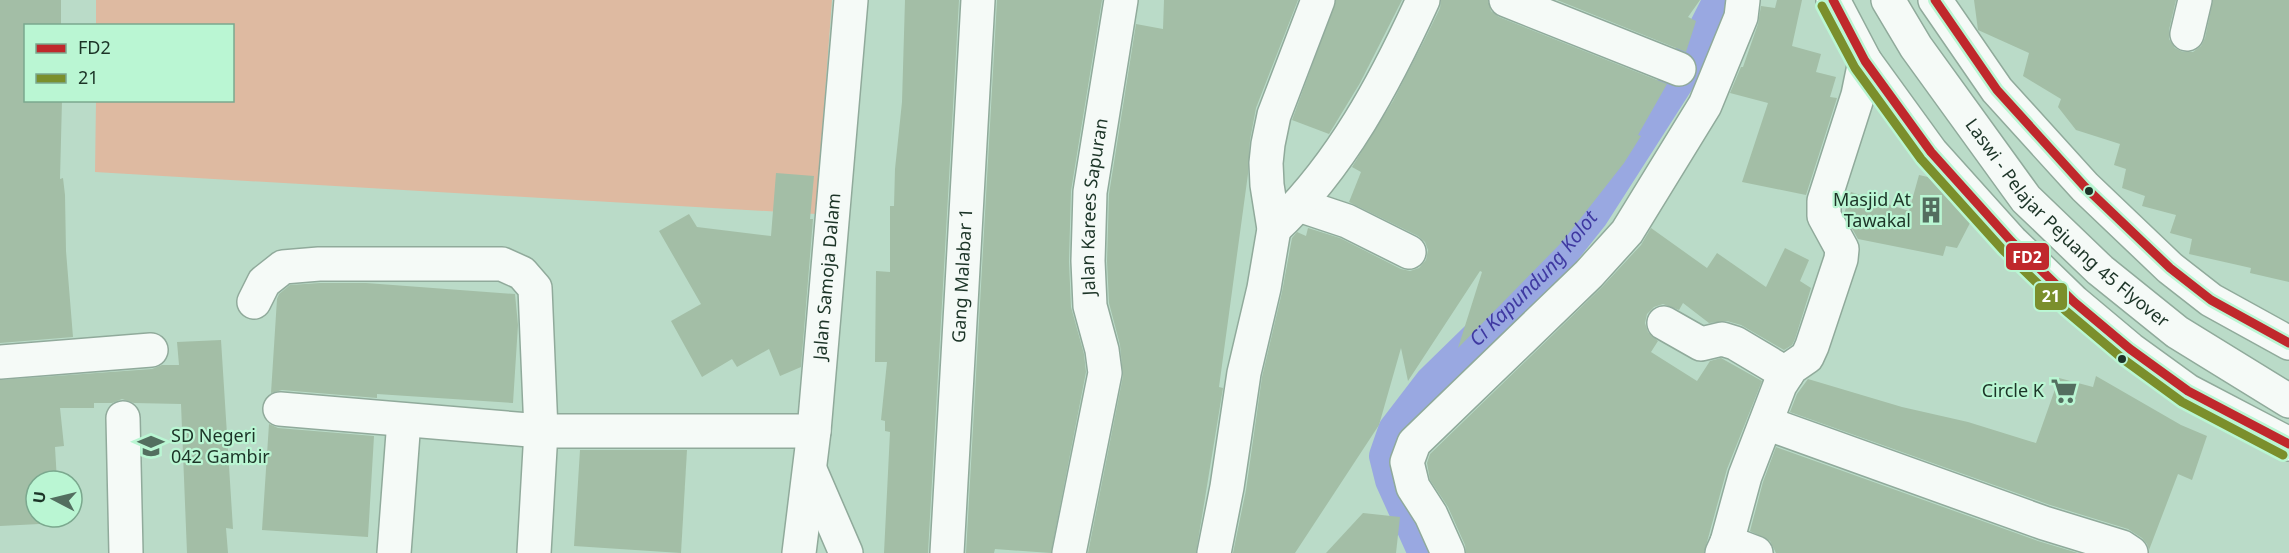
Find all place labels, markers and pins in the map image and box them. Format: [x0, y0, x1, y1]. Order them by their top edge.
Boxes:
unlabelled marker [2083, 185, 2095, 197]
place label: Masjid At Tawakal [1833, 187, 1911, 232]
building icon: Masjid At Tawakal [1916, 195, 1946, 225]
unlabelled marker [2116, 353, 2128, 365]
supermarket icon: Circle K [2049, 376, 2079, 406]
place label: Circle K [1982, 378, 2045, 402]
place label: SD Negeri 042 Gambir [171, 423, 270, 468]
school or university icon: SD Negeri 042 Gambir [136, 431, 166, 461]

